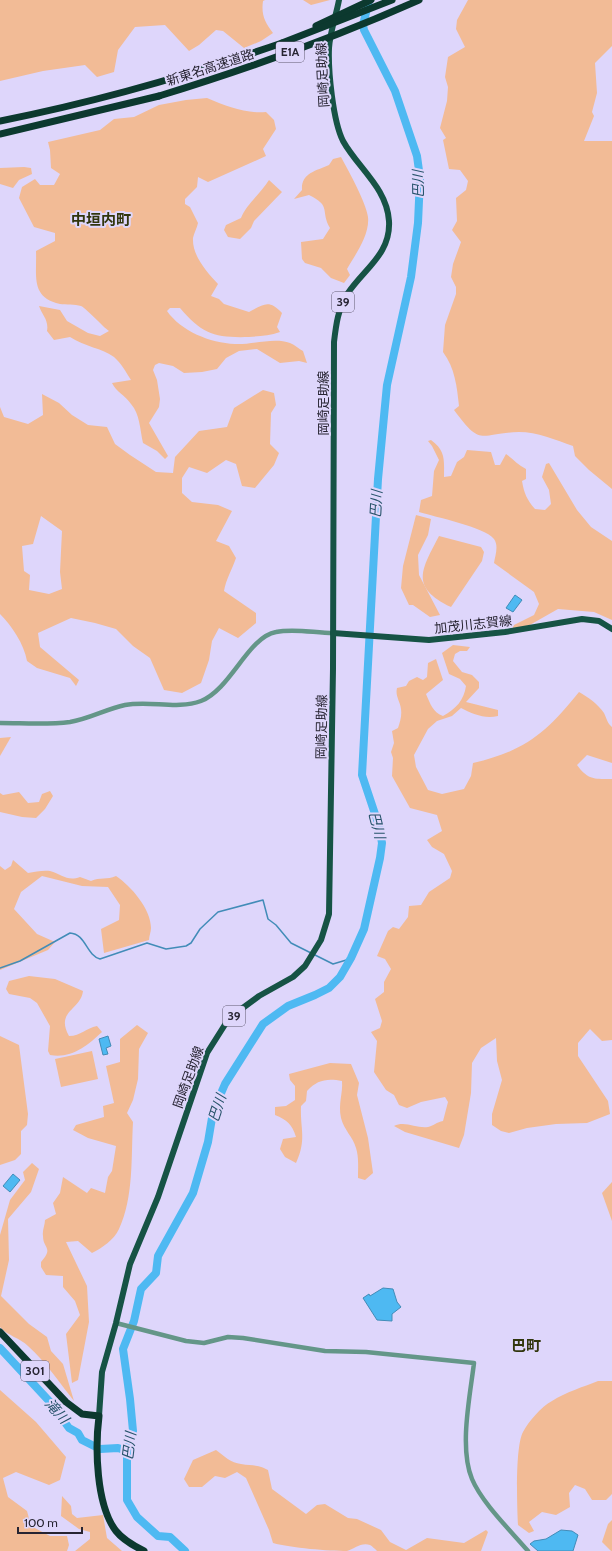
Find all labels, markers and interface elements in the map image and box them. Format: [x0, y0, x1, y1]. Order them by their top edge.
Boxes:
road number: E1A [276, 42, 304, 62]
street label: 岡崎足助線 [312, 42, 332, 108]
street label: 新東名高速道路 [164, 45, 256, 89]
water label: 巴川 [409, 168, 427, 198]
district label: 中垣内町 [71, 211, 131, 229]
road number: 39 [332, 292, 354, 312]
street label: 岡崎足助線 [315, 370, 331, 436]
water label: 巴川 [366, 488, 386, 518]
street label: 加茂川志賀線 [433, 612, 513, 636]
street label: 岡崎足助線 [312, 694, 330, 760]
water label: 巴川 [365, 809, 390, 843]
road number: 39 [223, 1006, 245, 1026]
street label: 岡崎足助線 [169, 1044, 207, 1110]
water label: 巴川 [204, 1090, 231, 1124]
district label: 巴町 [511, 1337, 541, 1355]
road number: 301 [21, 1361, 49, 1381]
water label: 滝川 [41, 1395, 74, 1429]
water label: 巴川 [118, 1429, 140, 1461]
scale bar [18, 1509, 82, 1535]
text: 100 m [24, 1515, 58, 1530]

